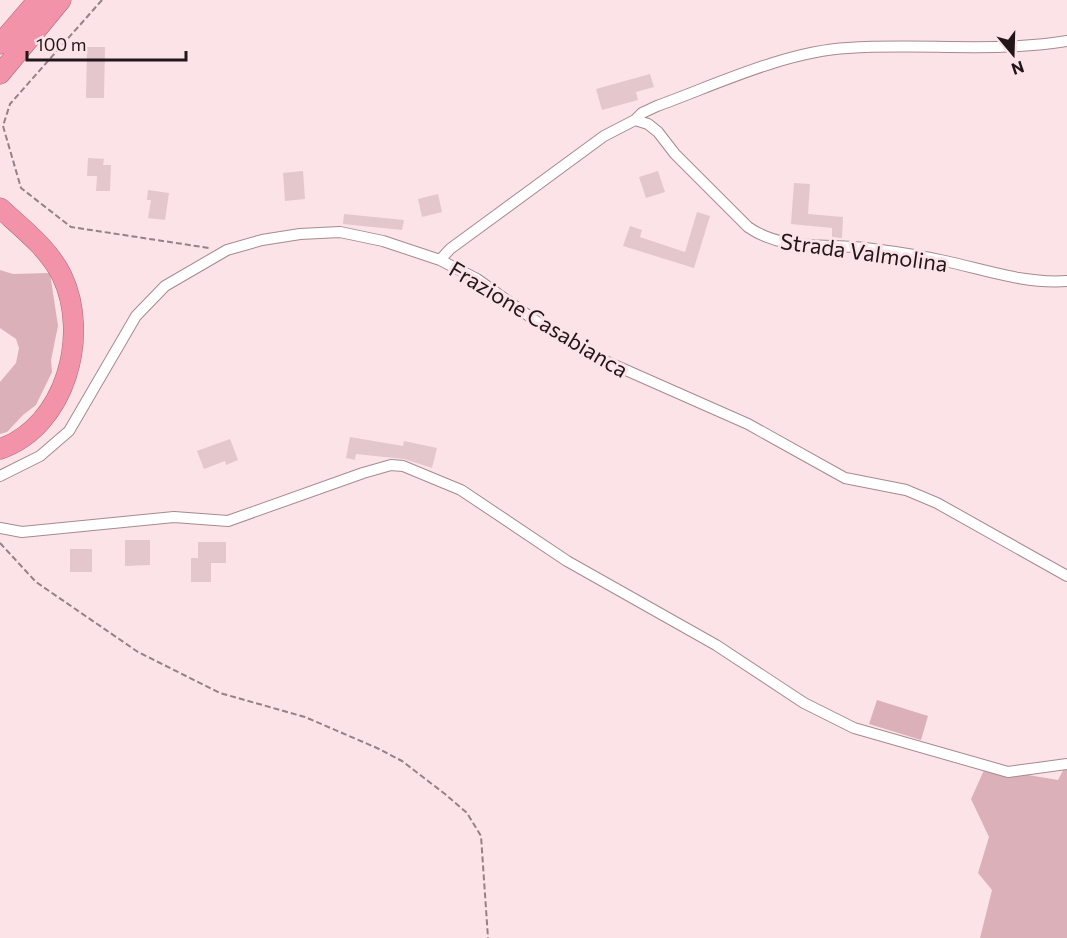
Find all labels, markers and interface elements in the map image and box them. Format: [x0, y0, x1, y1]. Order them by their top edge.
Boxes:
scale bar [27, 24, 186, 62]
north arrow [983, 24, 1043, 84]
text: 100 m [36, 33, 86, 55]
text: N [1009, 58, 1027, 80]
street label: Strada Valmolina [778, 227, 950, 277]
street label: Frazione Casabianca [445, 255, 633, 383]

